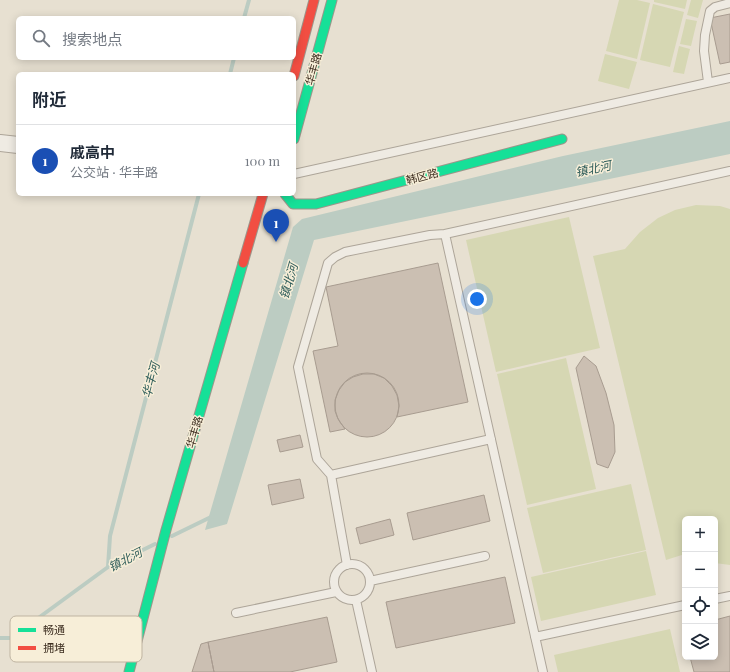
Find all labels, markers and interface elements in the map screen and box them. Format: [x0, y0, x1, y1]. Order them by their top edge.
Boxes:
search box [16, 16, 296, 60]
icon: search [30, 27, 52, 49]
text: 搜索地点 [62, 29, 122, 49]
street label: 华丰路 [301, 51, 325, 87]
text: 附近 [32, 88, 66, 110]
text: 戚高中 [70, 142, 115, 162]
text: 1 [43, 152, 47, 169]
text: 100 m [245, 152, 280, 169]
water label: 镇北河 [574, 156, 614, 180]
text: 公交站 · 华丰路 [70, 163, 158, 180]
street label: 韩区路 [404, 164, 440, 188]
pin: 1 [263, 209, 289, 242]
water label: 镇北河 [275, 260, 301, 301]
your location [467, 289, 487, 309]
water label: 华丰河 [138, 359, 163, 399]
street label: 华丰路 [182, 414, 206, 450]
map controls [682, 516, 718, 660]
button: + [682, 516, 718, 552]
water label: 镇北河 [105, 543, 146, 574]
button: − [682, 552, 718, 588]
button: locate [682, 588, 718, 624]
legend [10, 616, 142, 662]
text: 畅通 [43, 622, 65, 637]
button: layers [682, 624, 718, 660]
text: 拥堵 [43, 640, 65, 655]

